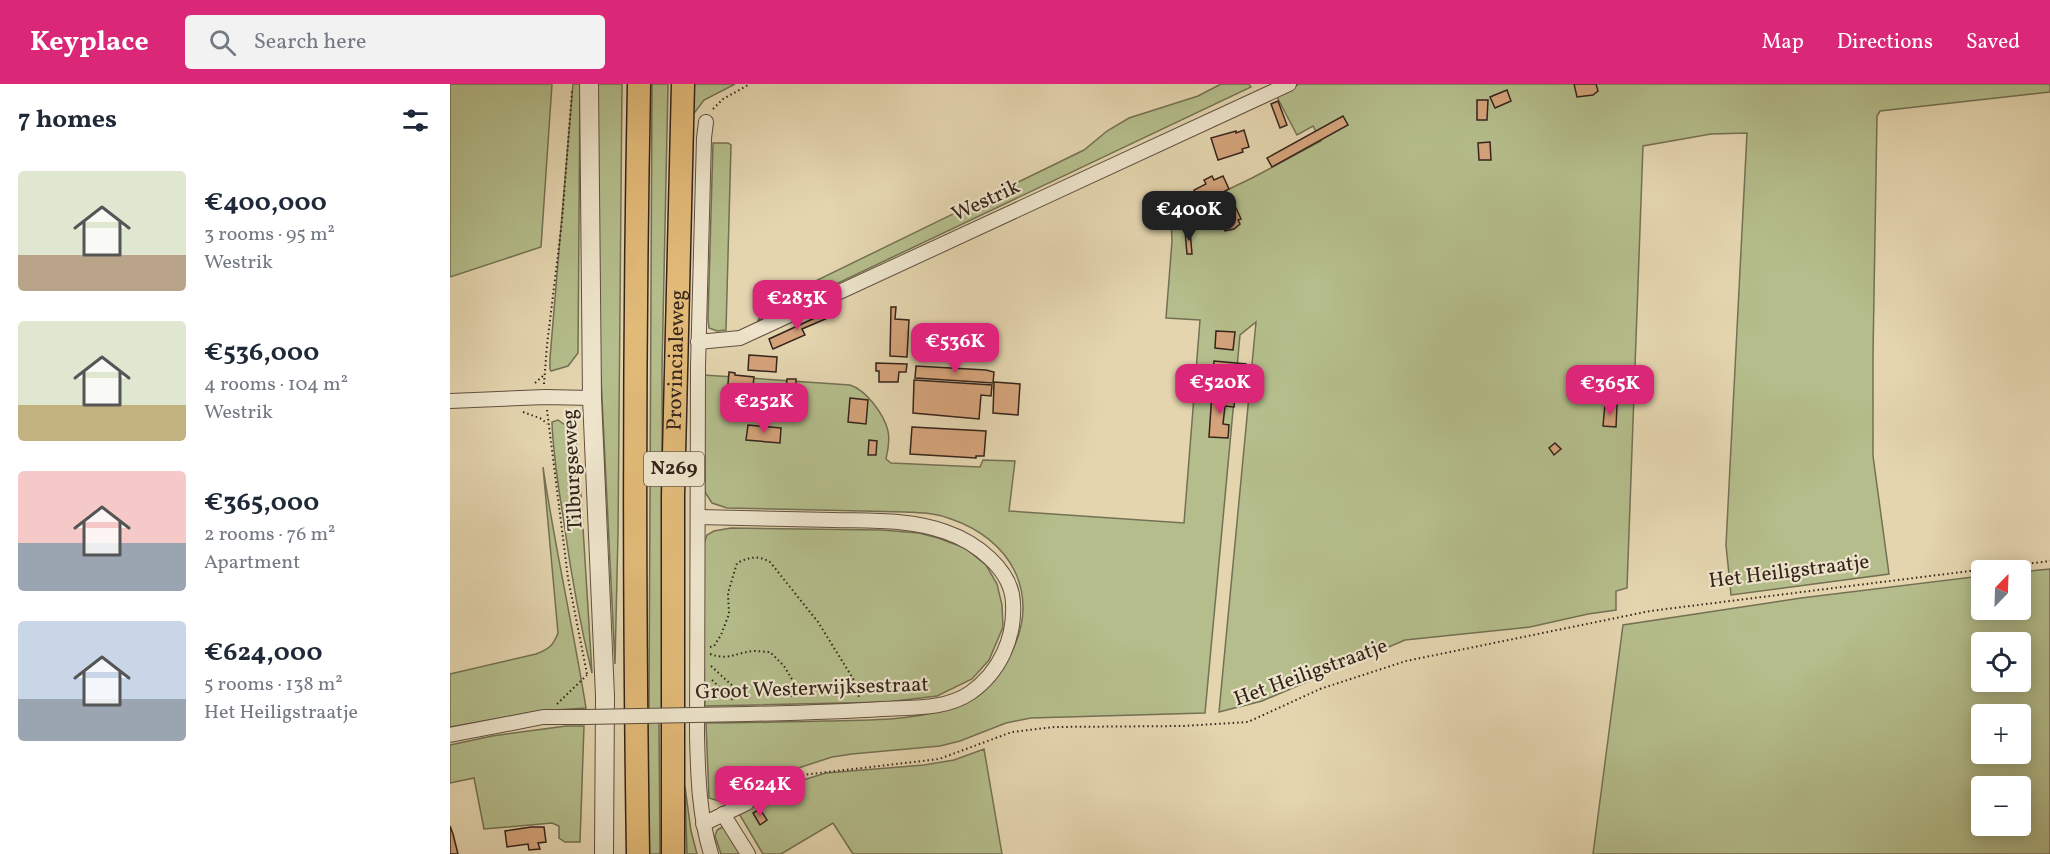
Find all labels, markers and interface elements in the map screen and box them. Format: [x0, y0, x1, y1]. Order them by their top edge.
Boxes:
search box [185, 15, 605, 69]
text: Keyplace [30, 23, 149, 62]
icon: search [206, 26, 239, 59]
text: Search here [254, 27, 366, 58]
text: Map [1762, 28, 1804, 57]
text: Directions [1837, 28, 1933, 57]
text: Saved [1966, 28, 2020, 57]
text: 7 homes [18, 102, 117, 138]
icon: filters [399, 104, 432, 137]
street label: Westrik [947, 172, 1025, 229]
text: €400,000 [204, 185, 327, 221]
pin: €400K [1147, 191, 1231, 242]
icon: home [66, 195, 138, 267]
text: €400K [1156, 196, 1222, 224]
text: 3 rooms · 95 m² [204, 221, 335, 249]
text: Westrik [204, 249, 273, 277]
pin: €283K [755, 280, 839, 331]
text: €283K [767, 285, 827, 313]
street label: Provincialeweg [660, 289, 693, 431]
pin: €536K [913, 323, 997, 374]
text: €536K [925, 328, 985, 356]
text: €536,000 [204, 335, 319, 371]
icon: home [66, 345, 138, 417]
pin: €520K [1178, 364, 1262, 415]
pin: €365K [1568, 365, 1652, 416]
text: €520K [1189, 369, 1251, 397]
text: €365K [1580, 370, 1640, 398]
text: 4 rooms · 104 m² [204, 371, 348, 399]
pin: €252K [722, 383, 806, 434]
text: €252K [734, 388, 794, 416]
text: Westrik [204, 399, 273, 427]
street label: Tilburgseweg [555, 408, 591, 532]
road number: N269 [644, 452, 704, 486]
text: €365,000 [204, 485, 319, 521]
icon: home [66, 495, 138, 567]
text: 2 rooms · 76 m² [204, 521, 336, 549]
street label: Het Heiligstraatje [1707, 548, 1871, 596]
text: Apartment [204, 549, 300, 577]
north arrow [1971, 560, 2031, 620]
map controls [1971, 560, 2031, 836]
street label: Het Heiligstraatje [1230, 632, 1392, 714]
button: locate [1971, 632, 2031, 692]
text: €624,000 [204, 635, 322, 671]
icon: home [66, 645, 138, 717]
street label: Groot Westerwijksestraat [695, 670, 929, 708]
text: 5 rooms · 138 m² [204, 671, 343, 699]
text: Het Heiligstraatje [204, 699, 358, 727]
button: + [1971, 704, 2031, 764]
pin: €624K [718, 766, 802, 817]
text: €624K [729, 771, 791, 799]
button: − [1971, 776, 2031, 836]

